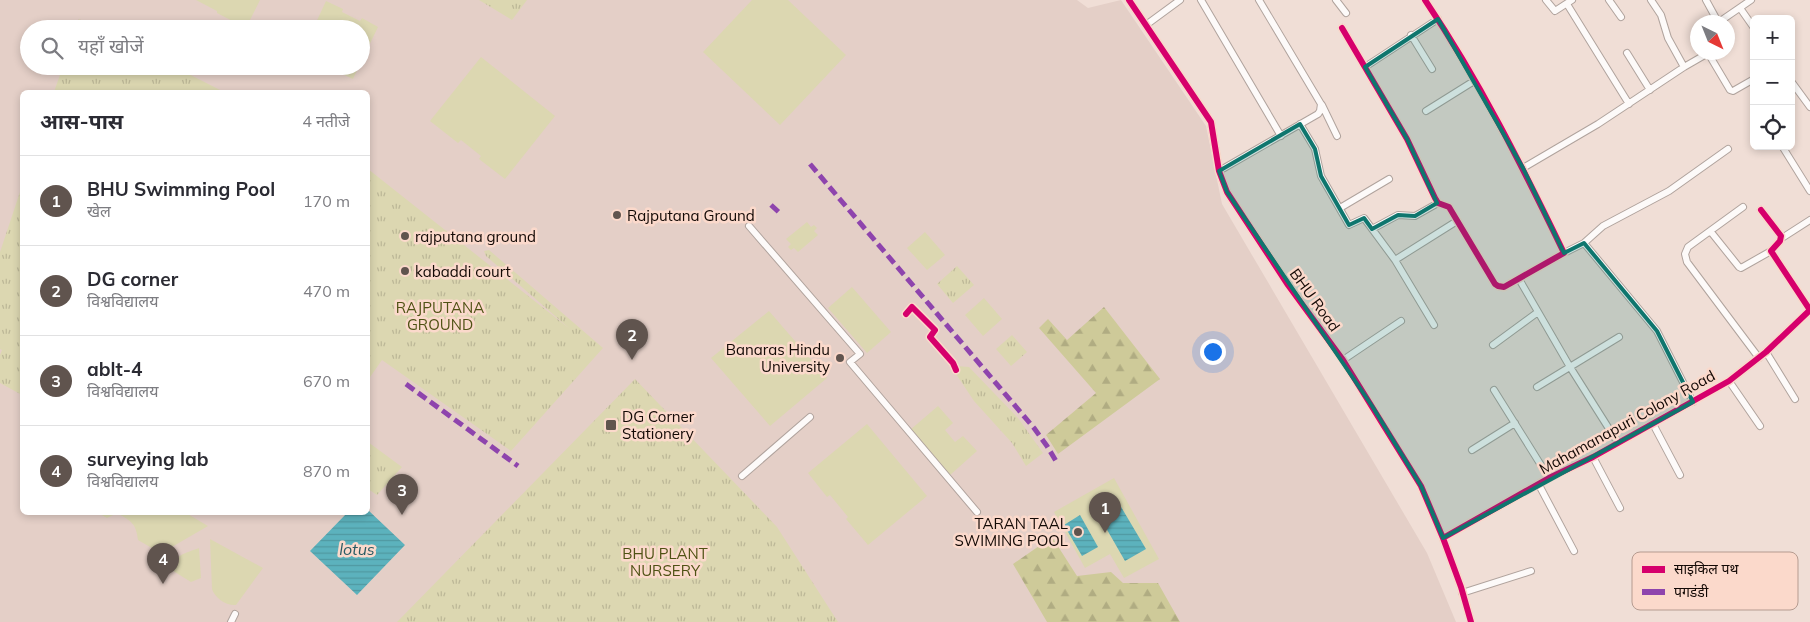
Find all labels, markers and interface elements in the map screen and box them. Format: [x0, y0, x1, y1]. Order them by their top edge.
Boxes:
north arrow [1690, 15, 1735, 60]
map controls [1750, 15, 1795, 150]
button: + [1750, 15, 1795, 60]
search box [20, 20, 370, 75]
icon: search [38, 34, 66, 62]
text: यहाँ खोजें [78, 34, 144, 58]
button: − [1750, 60, 1795, 105]
button: locate [1750, 105, 1795, 150]
text: आस-पास [40, 108, 123, 134]
text: 4 नतीजे [302, 111, 350, 131]
text: BHU Swimming Pool [87, 177, 275, 201]
text: 1 [51, 191, 61, 211]
text: 170 m [303, 191, 350, 211]
text: खेल [87, 201, 111, 221]
place label: Rajputana Ground [627, 206, 755, 225]
marker: Rajputana Ground [611, 209, 623, 221]
place label: rajputana ground [415, 227, 536, 246]
marker: rajputana ground [399, 230, 411, 242]
place label: kabaddi court [415, 262, 511, 281]
marker: kabaddi court [399, 265, 411, 277]
street label: BHU Road [1286, 265, 1344, 335]
text: DG corner [87, 267, 178, 291]
text: 2 [51, 281, 61, 301]
text: 470 m [303, 281, 350, 301]
text: विश्वविद्यालय [87, 291, 158, 311]
park label: RAJPUTANA GROUND [396, 298, 484, 334]
pin: 2 [616, 319, 648, 360]
your location [1200, 339, 1226, 365]
place label: Banaras Hindu University [726, 340, 830, 376]
marker: Banaras Hindu University [834, 352, 846, 364]
text: ablt-4 [87, 357, 142, 381]
street label: Mahamanapuri Colony Road [1536, 366, 1718, 478]
text: 3 [51, 371, 61, 391]
text: 670 m [303, 371, 350, 391]
text: विश्वविद्यालय [87, 381, 158, 401]
place label: DG Corner Stationery [622, 407, 695, 443]
marker: DG Corner Stationery [604, 418, 618, 432]
text: surveying lab [87, 447, 209, 471]
text: 4 [51, 461, 61, 481]
text: 870 m [303, 461, 350, 481]
text: विश्वविद्यालय [87, 471, 158, 491]
pin: 3 [386, 474, 418, 515]
pin: 1 [1089, 492, 1121, 533]
place label: TARAN TAAL SWIMING POOL [954, 514, 1068, 550]
marker: TARAN TAAL SWIMING POOL [1072, 526, 1084, 538]
water label: lotus [339, 539, 375, 559]
pin: 4 [147, 543, 179, 584]
park label: BHU PLANT NURSERY [622, 544, 708, 580]
legend [1632, 552, 1798, 610]
text: साइकिल पथ [1674, 560, 1739, 578]
text: पगडंडी [1674, 583, 1709, 601]

